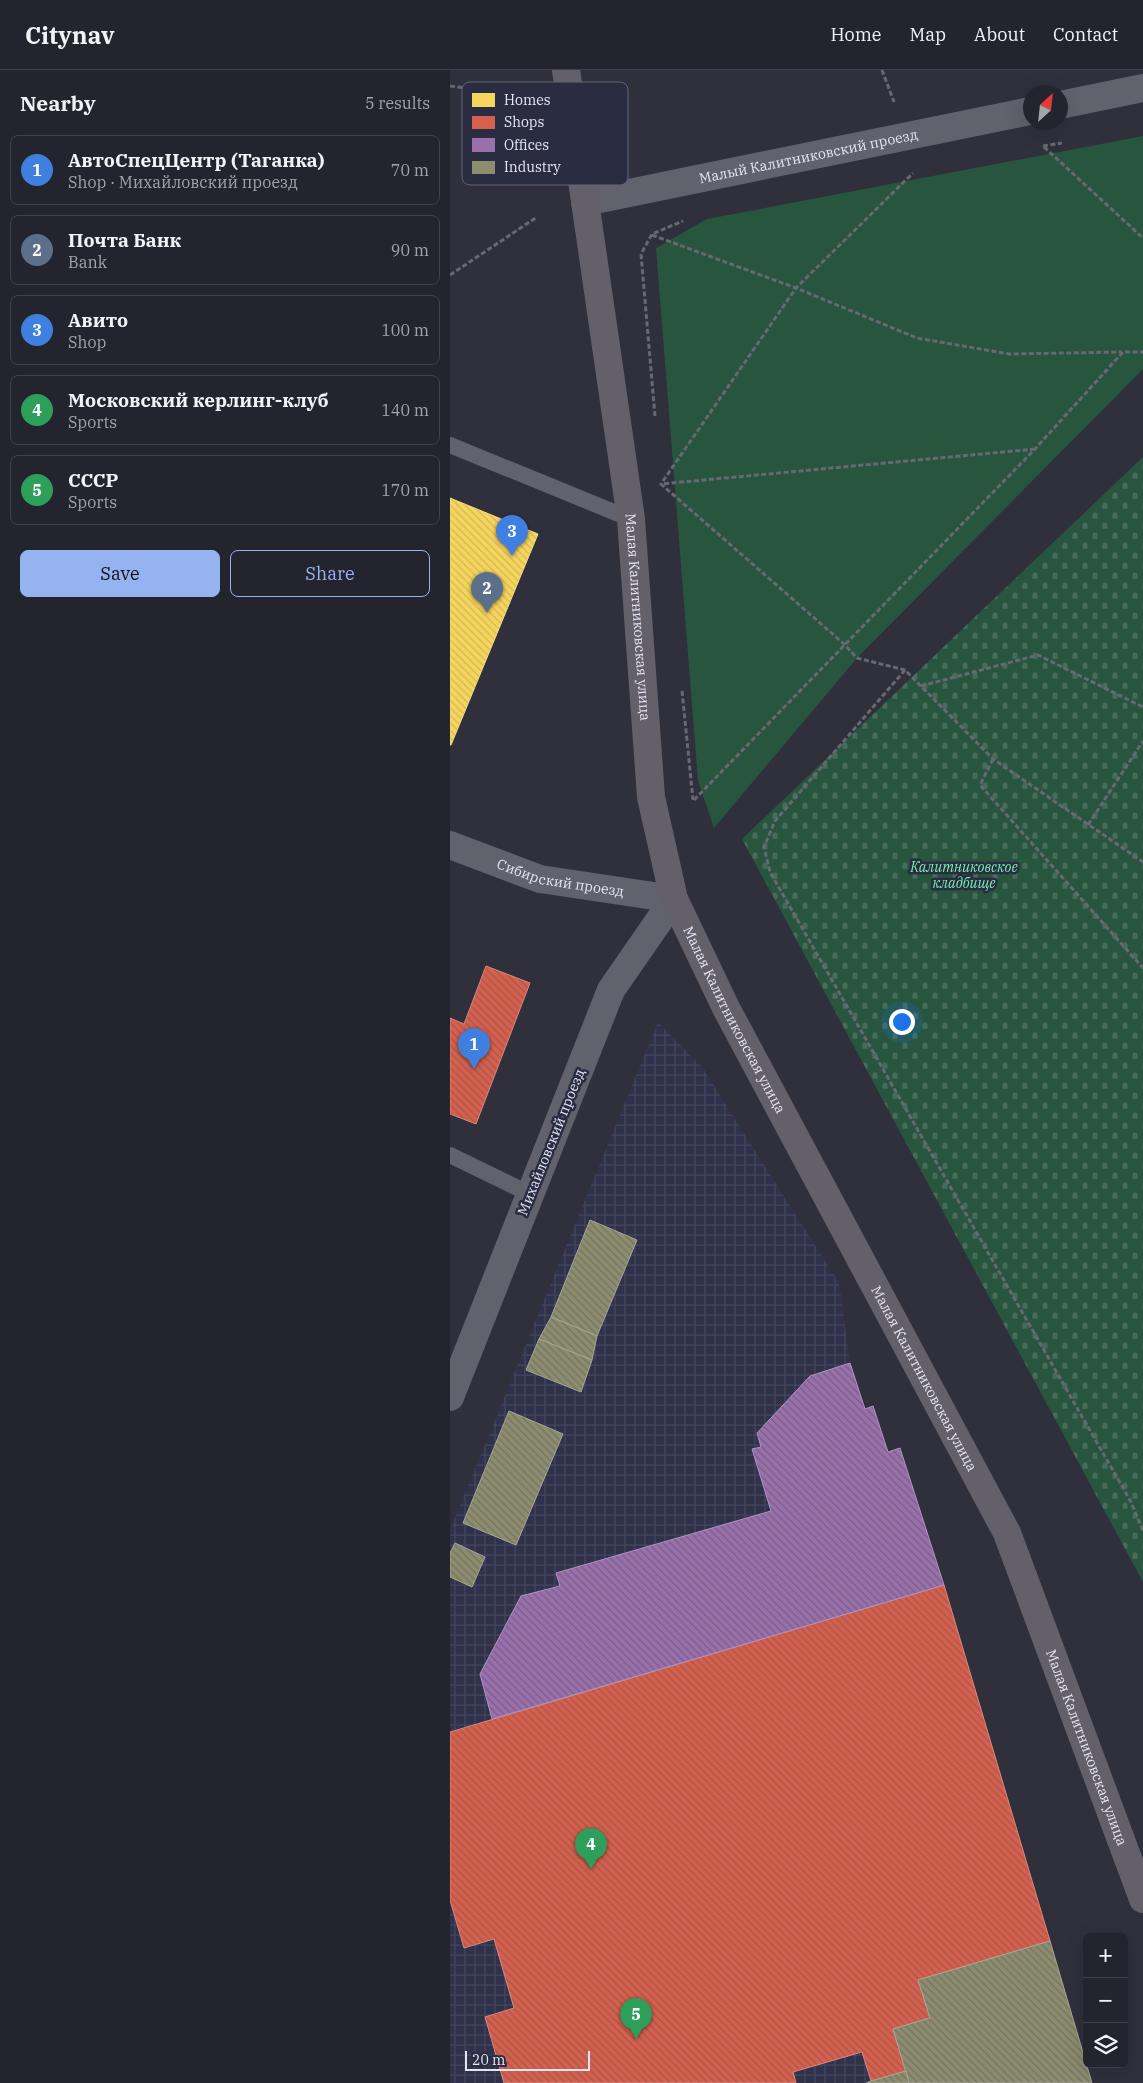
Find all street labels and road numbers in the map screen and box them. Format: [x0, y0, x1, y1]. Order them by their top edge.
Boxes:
street label: Малый Калитниковский проезд [697, 125, 920, 187]
street label: Малая Калитниковская улица [622, 513, 655, 722]
street label: Сибирский проезд [494, 855, 626, 900]
street label: Малая Калитниковская улица [679, 923, 790, 1117]
street label: Михайловский проезд [513, 1066, 589, 1218]
street label: Малая Калитниковская улица [867, 1283, 981, 1475]
street label: Малая Калитниковская улица [1042, 1647, 1131, 1848]

